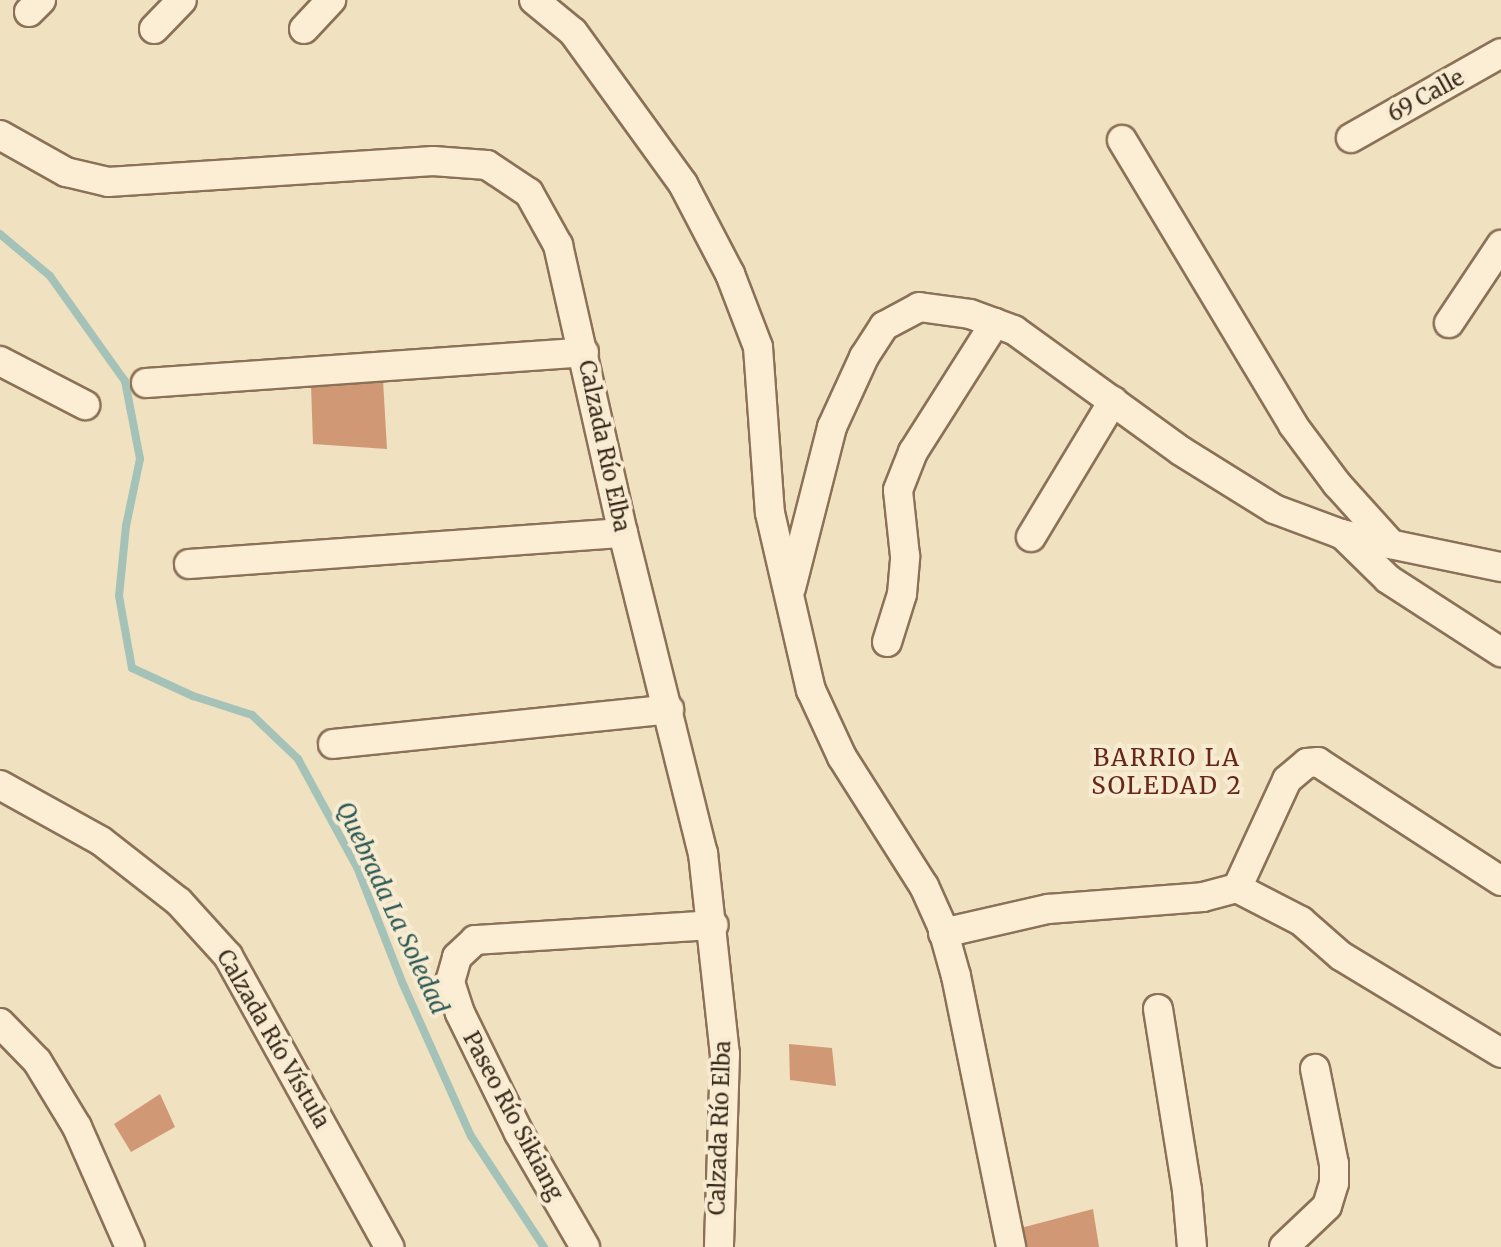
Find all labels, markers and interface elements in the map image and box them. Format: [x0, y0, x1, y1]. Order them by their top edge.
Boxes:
street label: 69 Calle [1383, 64, 1469, 128]
street label: Calzada Río Elba [573, 358, 635, 534]
district label: BARRIO LA SOLEDAD 2 [1091, 744, 1243, 800]
water label: Quebrada La Soledad [330, 797, 454, 1019]
street label: Calzada Río Vístula [211, 945, 335, 1133]
street label: Paseo Río Sikiang [457, 1027, 569, 1205]
street label: Calzada Río Elba [704, 1040, 736, 1216]

